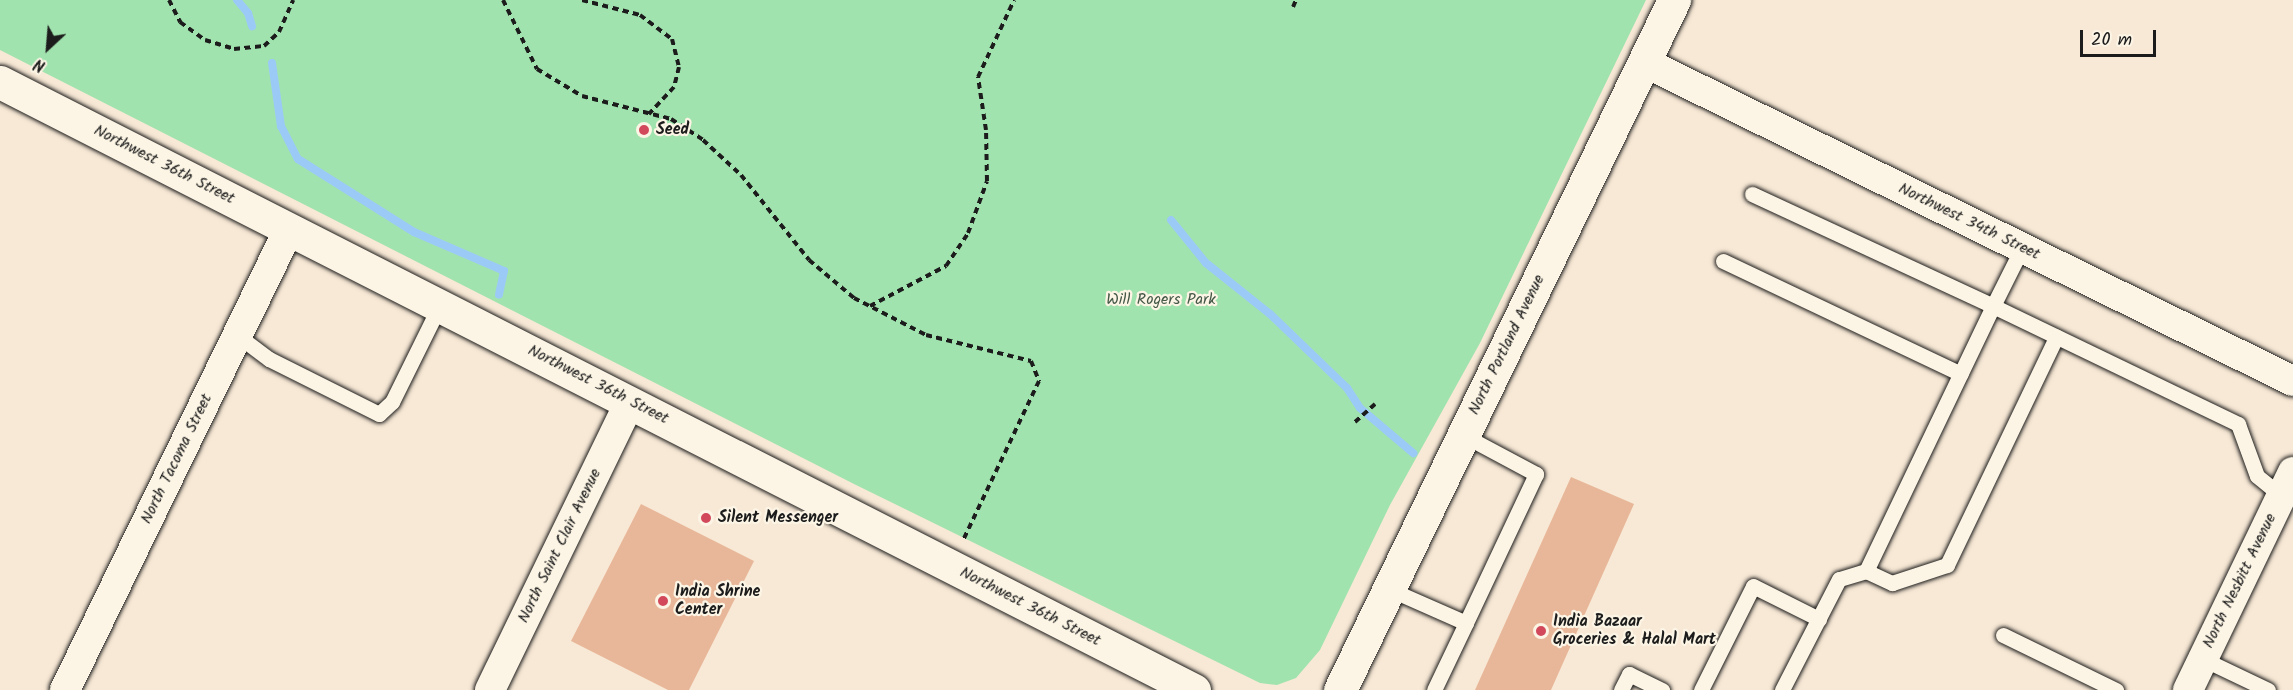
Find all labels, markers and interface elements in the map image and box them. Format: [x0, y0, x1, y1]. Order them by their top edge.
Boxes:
north arrow [18, 18, 78, 78]
scale bar [2083, 18, 2160, 56]
text: 20 m [2091, 26, 2132, 55]
text: N [30, 51, 50, 78]
place label: Seed [656, 120, 689, 140]
street label: Northwest 36th Street [90, 121, 238, 209]
marker: Seed [637, 123, 651, 137]
street label: Northwest 34th Street [1895, 179, 2043, 265]
street label: North Portland Avenue [1465, 272, 1549, 418]
park label: Will Rogers Park [1106, 290, 1216, 310]
street label: Northwest 36th Street [524, 341, 672, 429]
street label: North Tacoma Street [137, 391, 217, 527]
street label: North Saint Clair Avenue [514, 466, 606, 626]
place label: Silent Messenger [718, 508, 838, 528]
street label: North Nesbitt Avenue [2199, 510, 2281, 652]
marker: Silent Messenger [699, 511, 713, 525]
street label: Northwest 36th Street [956, 563, 1104, 651]
place label: India Shrine Center [675, 582, 760, 620]
marker: India Shrine Center [656, 594, 670, 608]
place label: India Bazaar Groceries & Halal Mart [1553, 612, 1716, 650]
marker: India Bazaar Groceries & Halal Mart [1534, 624, 1548, 638]

